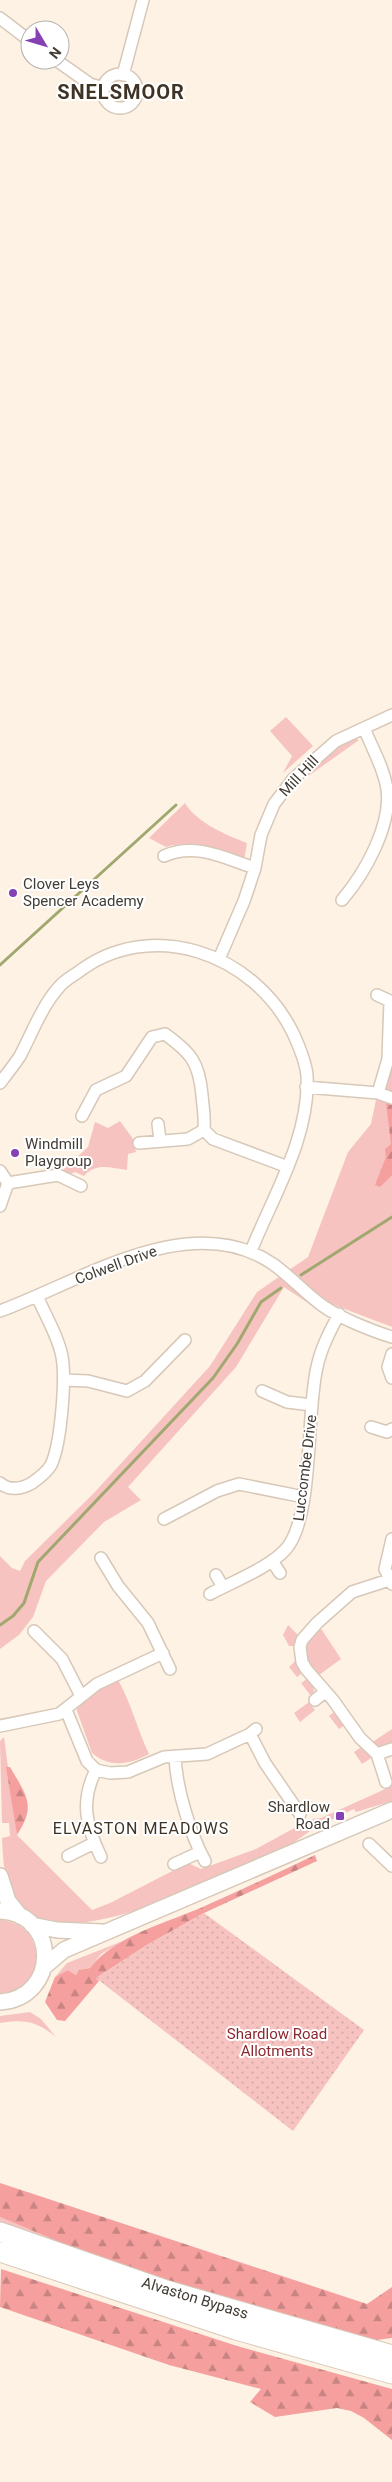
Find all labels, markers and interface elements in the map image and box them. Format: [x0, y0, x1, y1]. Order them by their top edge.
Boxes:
north arrow [20, 20, 70, 70]
text: N [46, 44, 65, 62]
district label: SNELSMOOR [57, 80, 185, 104]
street label: Mill Hill [276, 752, 322, 800]
place label: Clover Leys Spencer Academy [23, 875, 144, 910]
marker: Clover Leys Spencer Academy [7, 887, 19, 899]
place label: Windmill Playgroup [25, 1135, 92, 1170]
marker: Windmill Playgroup [9, 1147, 21, 1159]
street label: Colwell Drive [73, 1242, 159, 1288]
street label: Luccombe Drive [290, 1414, 320, 1522]
place label: Shardlow Road [268, 1798, 330, 1833]
marker: Shardlow Road [334, 1810, 346, 1822]
district label: ELVASTON MEADOWS [53, 1819, 229, 1838]
park label: Shardlow Road Allotments [227, 2025, 327, 2060]
street label: Alvaston Bypass [140, 2273, 250, 2323]

